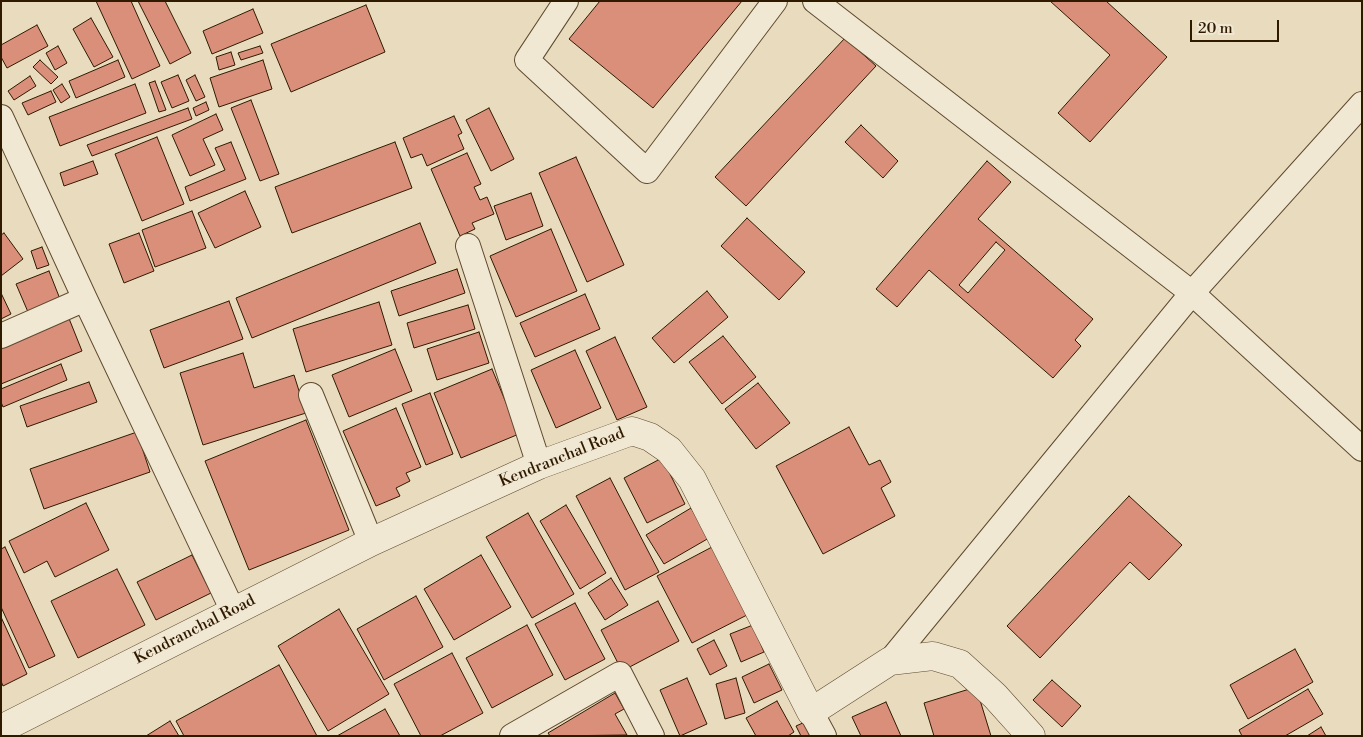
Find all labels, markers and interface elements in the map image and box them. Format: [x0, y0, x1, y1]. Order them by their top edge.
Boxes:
scale bar [1193, 10, 1282, 42]
text: 20 m [1198, 19, 1233, 38]
street label: Kendranchal Road [497, 424, 627, 492]
street label: Kendranchal Road [131, 591, 259, 669]

